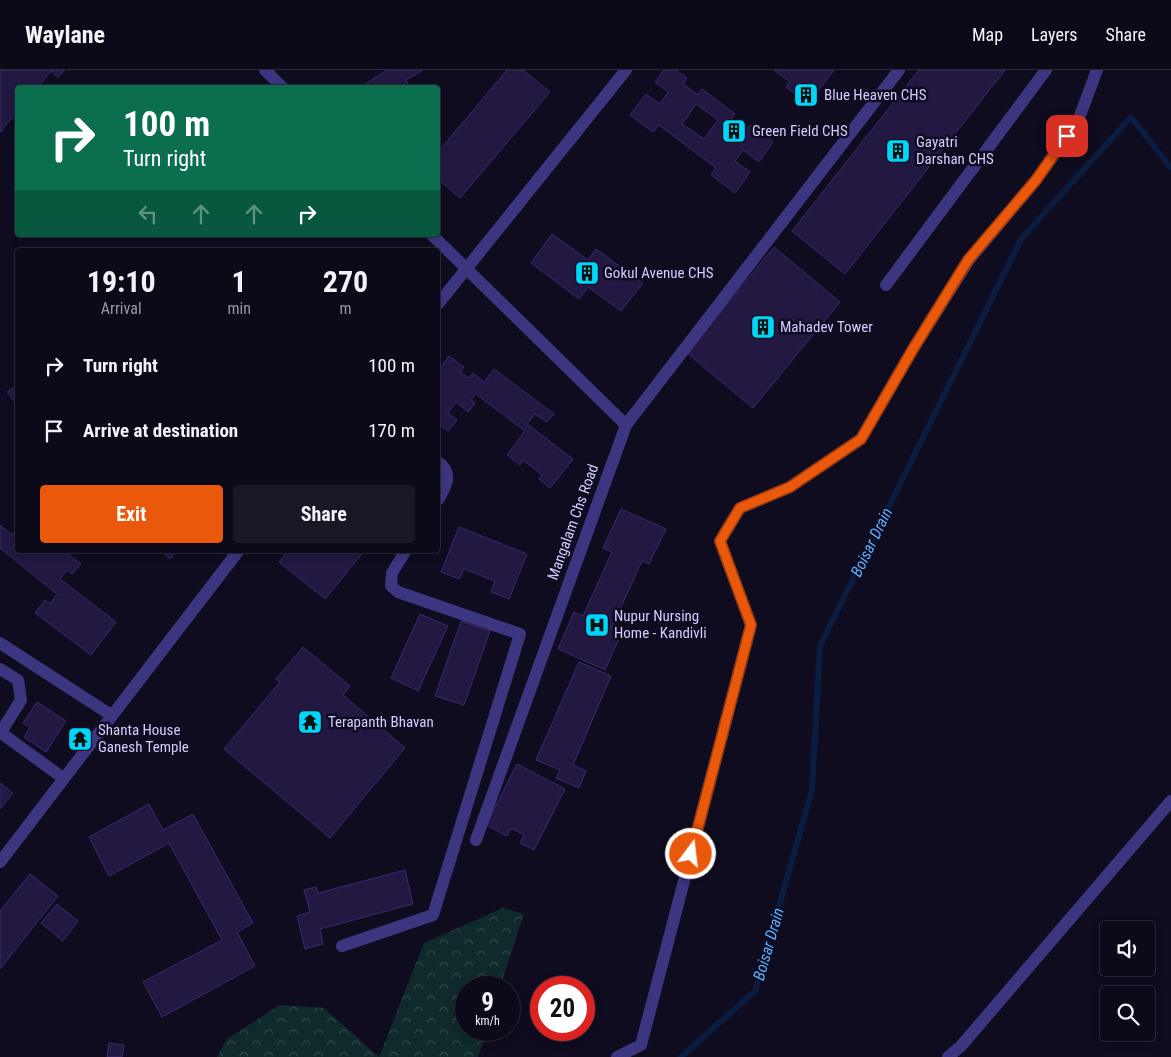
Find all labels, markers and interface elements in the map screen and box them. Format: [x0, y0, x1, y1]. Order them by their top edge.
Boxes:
text: Waylane [25, 21, 105, 49]
text: Map [972, 24, 1003, 45]
text: Layers [1031, 24, 1078, 45]
text: Share [1106, 24, 1146, 45]
building icon: Blue Heaven CHS [793, 82, 819, 108]
place label: Blue Heaven CHS [824, 86, 927, 104]
text: 100 m [123, 104, 210, 145]
icon: right [40, 105, 105, 170]
pin [1046, 115, 1088, 157]
building icon: Green Field CHS [721, 118, 747, 144]
place label: Green Field CHS [752, 122, 848, 140]
icon: arrive [1053, 122, 1081, 150]
place label: Gayatri Darshan CHS [916, 133, 994, 168]
building icon: Gayatri Darshan CHS [885, 138, 911, 164]
text: Turn right [123, 146, 206, 171]
icon: left [134, 200, 162, 228]
icon: ahead [187, 200, 215, 228]
icon: ahead [240, 200, 268, 228]
icon: right [293, 200, 321, 228]
building icon: Gokul Avenue CHS [574, 260, 600, 286]
text: 19:10 [87, 264, 156, 299]
text: 1 [232, 264, 247, 299]
text: 270 [323, 264, 368, 299]
place label: Gokul Avenue CHS [604, 264, 714, 282]
text: Arrival [101, 299, 142, 318]
text: min [227, 299, 251, 318]
text: m [339, 299, 351, 318]
building icon: Mahadev Tower [750, 314, 776, 340]
place label: Mahadev Tower [780, 318, 873, 336]
icon: right [40, 352, 68, 380]
text: Turn right [83, 354, 158, 377]
text: 100 m [368, 354, 415, 377]
icon: arrive [40, 417, 68, 445]
text: Arrive at destination [83, 419, 238, 442]
text: 170 m [368, 419, 415, 442]
street label: Mangalam Chs Road [544, 462, 602, 582]
button: Exit [40, 485, 223, 543]
button: Share [233, 485, 415, 543]
water label: Boisar Drain [847, 505, 896, 580]
place label: Nupur Nursing Home - Kandivli [614, 607, 707, 642]
hospital icon: Nupur Nursing Home - Kandivli [584, 612, 610, 638]
temple icon: Terapanth Bhavan [297, 709, 323, 735]
place label: Terapanth Bhavan [328, 713, 434, 731]
place label: Shanta House Ganesh Temple [98, 721, 189, 756]
temple icon: Shanta House Ganesh Temple [67, 726, 93, 752]
position arrow [664, 827, 716, 879]
water label: Boisar Drain [749, 906, 788, 983]
map controls [1100, 921, 1155, 1041]
button: sound [1100, 921, 1155, 976]
speed limit sign: 20 [530, 976, 595, 1041]
button: search [1100, 986, 1155, 1041]
text: 9 [481, 988, 494, 1017]
text: km/h [475, 1014, 500, 1028]

